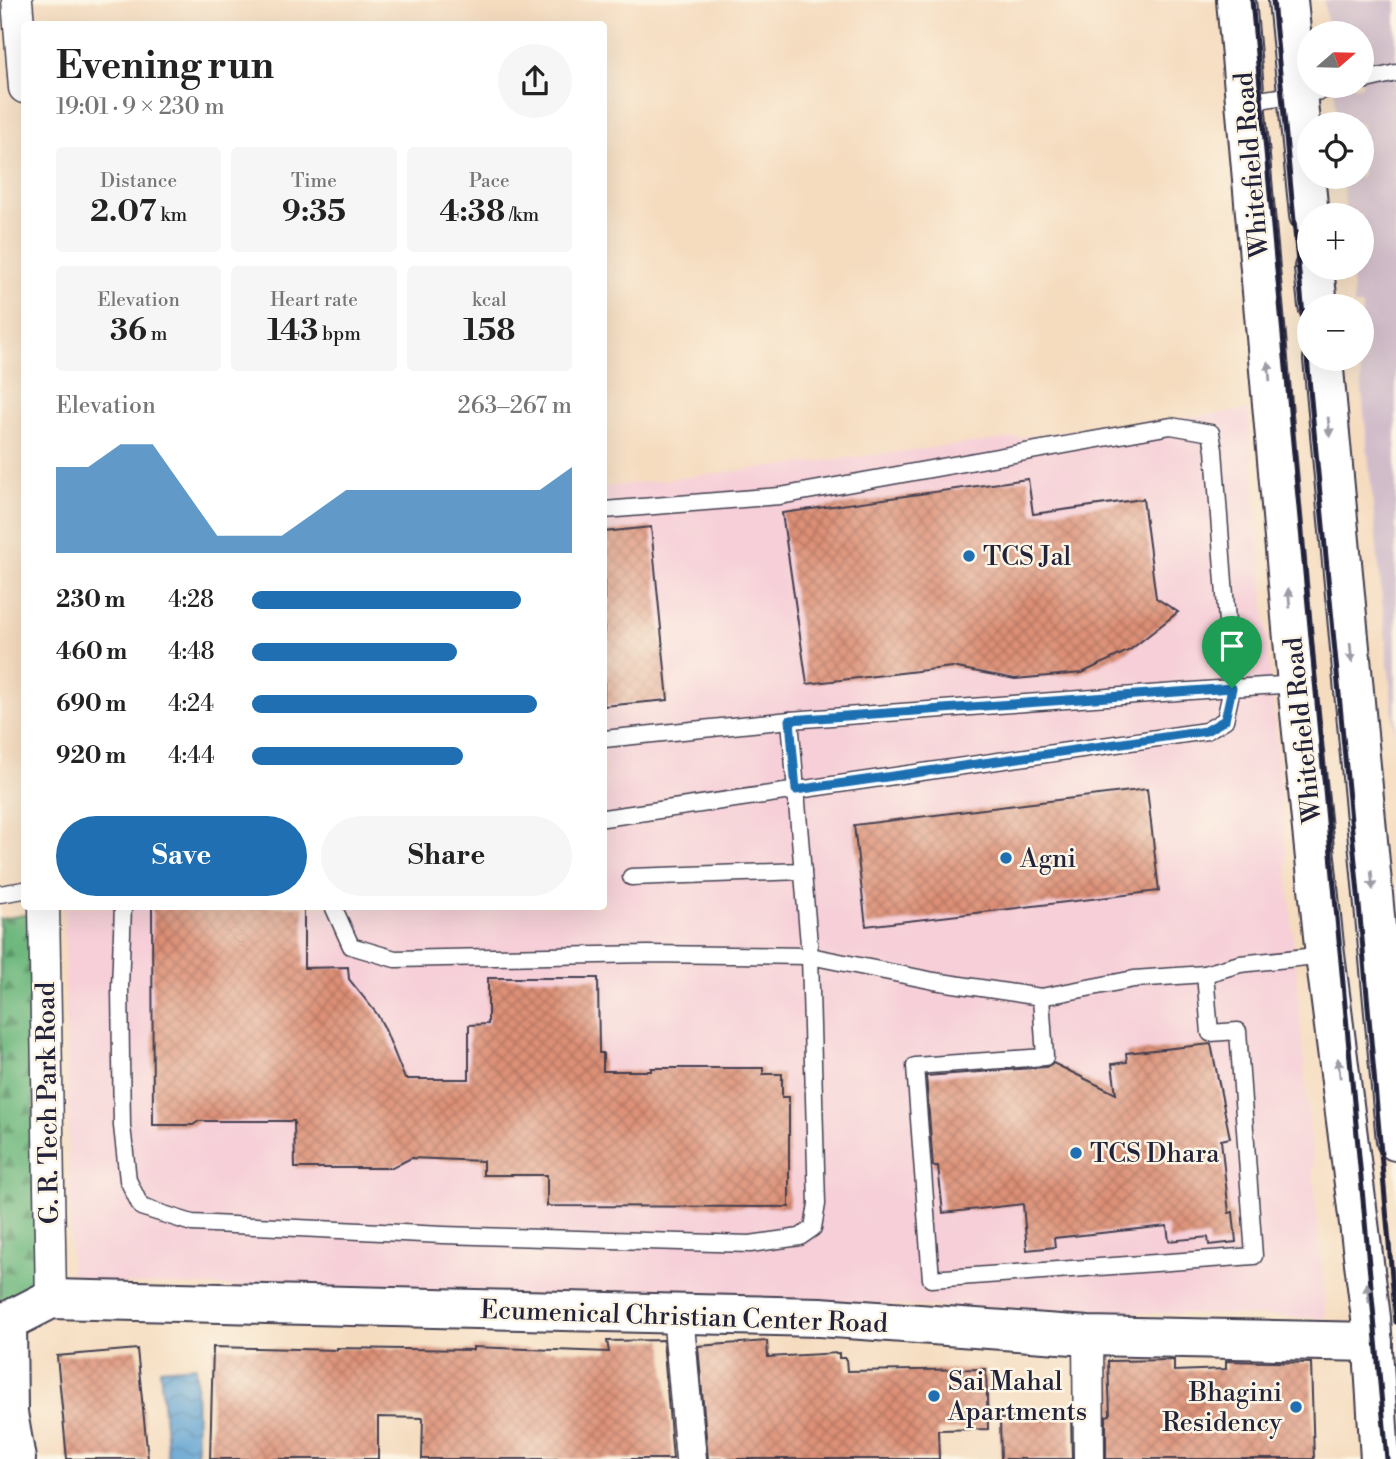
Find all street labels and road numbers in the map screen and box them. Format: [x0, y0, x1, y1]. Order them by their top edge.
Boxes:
street label: Whitefield Road [1228, 70, 1276, 260]
street label: Whitefield Road [1277, 635, 1329, 825]
street label: G. R. Tech Park Road [30, 981, 66, 1224]
street label: Ecumenical Christian Center Road [480, 1294, 889, 1340]

